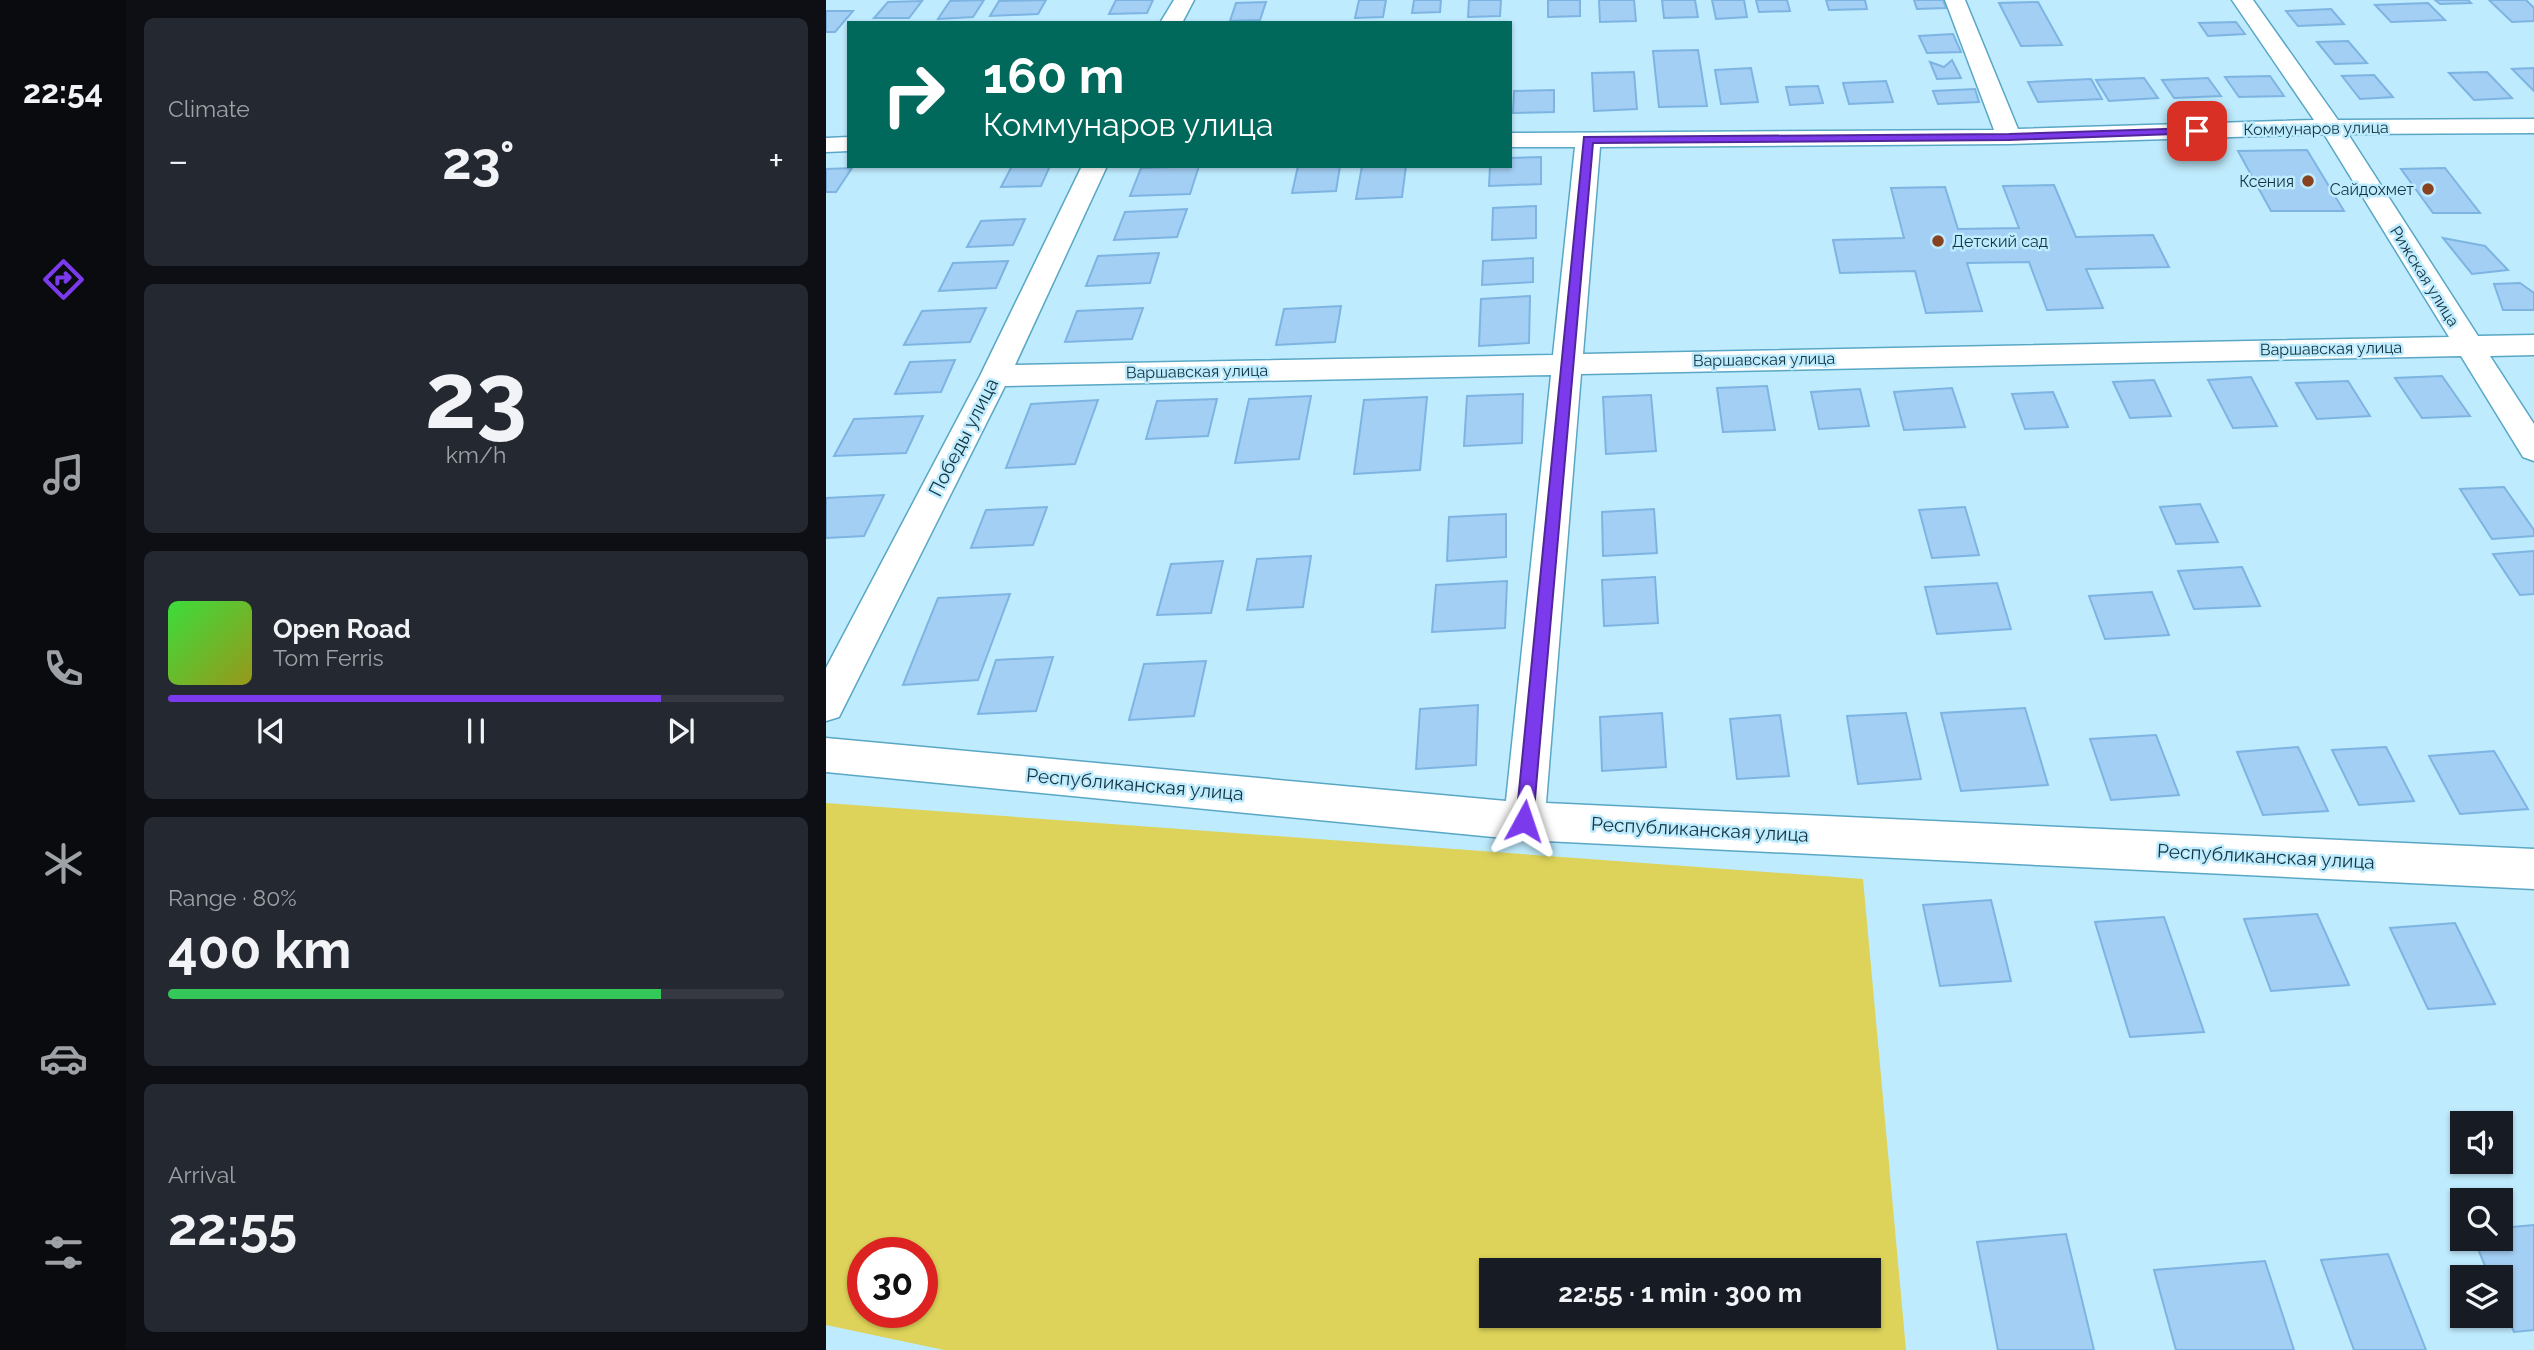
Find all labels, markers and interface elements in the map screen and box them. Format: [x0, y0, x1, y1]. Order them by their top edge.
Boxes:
text: 160 m [983, 47, 1124, 104]
icon: right [868, 49, 959, 140]
text: 22:54 [23, 73, 103, 110]
text: Climate [168, 95, 250, 122]
pin [2167, 101, 2227, 161]
text: Коммунаров улица [983, 106, 1273, 143]
icon: arrive [2178, 112, 2216, 150]
street label: Коммунаров улица [2243, 118, 2389, 139]
text: 23° [442, 130, 515, 191]
text: − [168, 138, 188, 183]
text: + [768, 138, 784, 183]
place label: Ксения [2239, 172, 2294, 191]
marker: Ксения [2300, 173, 2316, 189]
place label: Сайдохмет [2330, 180, 2414, 199]
marker: Сайдохмет [2420, 181, 2436, 197]
street label: Рижская улица [2386, 222, 2463, 330]
place label: Детский сад [1952, 232, 2048, 251]
marker: Детский сад [1930, 233, 1946, 249]
icon: directions [39, 255, 88, 304]
street label: Варшавская улица [2260, 338, 2402, 359]
text: 23 [425, 342, 527, 449]
street label: Варшавская улица [1693, 349, 1835, 370]
street label: Варшавская улица [1126, 361, 1268, 382]
street label: Победы улица [924, 374, 1002, 500]
text: km/h [446, 441, 506, 468]
icon: music [39, 450, 88, 499]
text: Open Road [273, 614, 411, 644]
icon: phone [39, 644, 88, 693]
text: Tom Ferris [273, 644, 384, 671]
icon: previous [252, 712, 290, 750]
icon: pause [457, 712, 495, 750]
icon: next [662, 712, 700, 750]
street label: Республиканская улица [1025, 764, 1245, 804]
position arrow [1487, 784, 1561, 858]
street label: Республиканская улица [1591, 812, 1809, 846]
icon: climate [39, 839, 88, 888]
street label: Республиканская улица [2157, 839, 2375, 873]
text: Range · 80% [168, 884, 297, 911]
text: 400 km [168, 919, 351, 980]
icon: car [39, 1034, 88, 1083]
map controls [2450, 1111, 2513, 1328]
button: sound [2450, 1111, 2513, 1174]
text: Arrival [168, 1161, 235, 1188]
button: search [2450, 1188, 2513, 1251]
text: 22:55 [168, 1196, 297, 1257]
icon: filters [39, 1228, 88, 1277]
speed limit sign: 30 [847, 1237, 938, 1328]
button: layers [2450, 1265, 2513, 1328]
text: 22:55 · 1 min · 300 m [1558, 1278, 1802, 1308]

